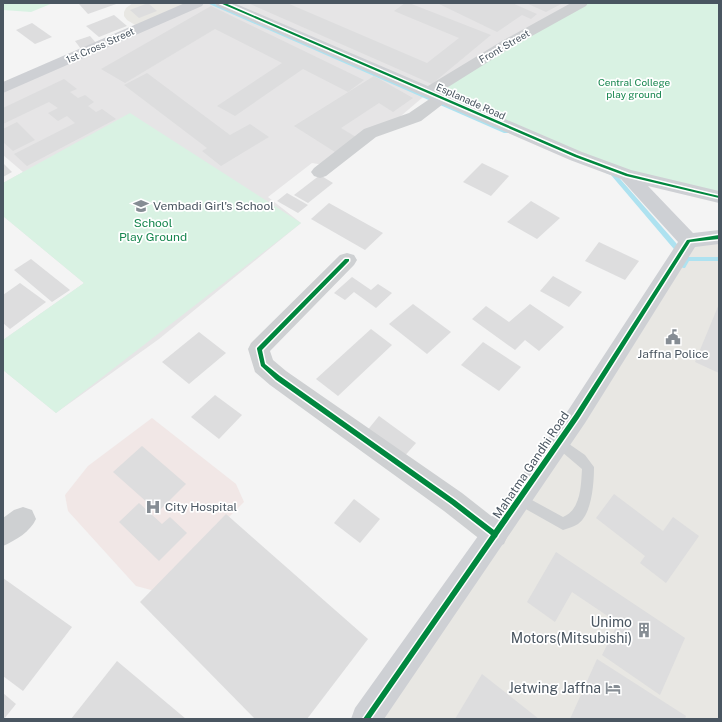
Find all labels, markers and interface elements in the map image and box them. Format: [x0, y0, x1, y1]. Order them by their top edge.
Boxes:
street label: 1st Cross Street [64, 25, 136, 65]
street label: Front Street [477, 27, 532, 65]
park label: Central College play ground [598, 76, 670, 100]
street label: Esplanade Road [434, 80, 508, 122]
school or university icon: Vembadi Girl's School [132, 197, 150, 215]
place label: Vembadi Girl's School [153, 199, 274, 213]
park label: School Play Ground [119, 216, 187, 244]
public building icon: Jaffna Police [664, 328, 682, 346]
place label: Jaffna Police [638, 347, 709, 361]
street label: Mahatma Gandhi Road [490, 409, 572, 521]
hospital icon: City Hospital [144, 498, 162, 516]
place label: City Hospital [165, 500, 238, 514]
place label: Unimo Motors(Mitsubishi) [511, 614, 632, 646]
building icon: Unimo Motors(Mitsubishi) [635, 621, 653, 639]
hotel icon: Jetwing Jaffna [604, 679, 622, 697]
place label: Jetwing Jaffna [508, 680, 601, 696]

